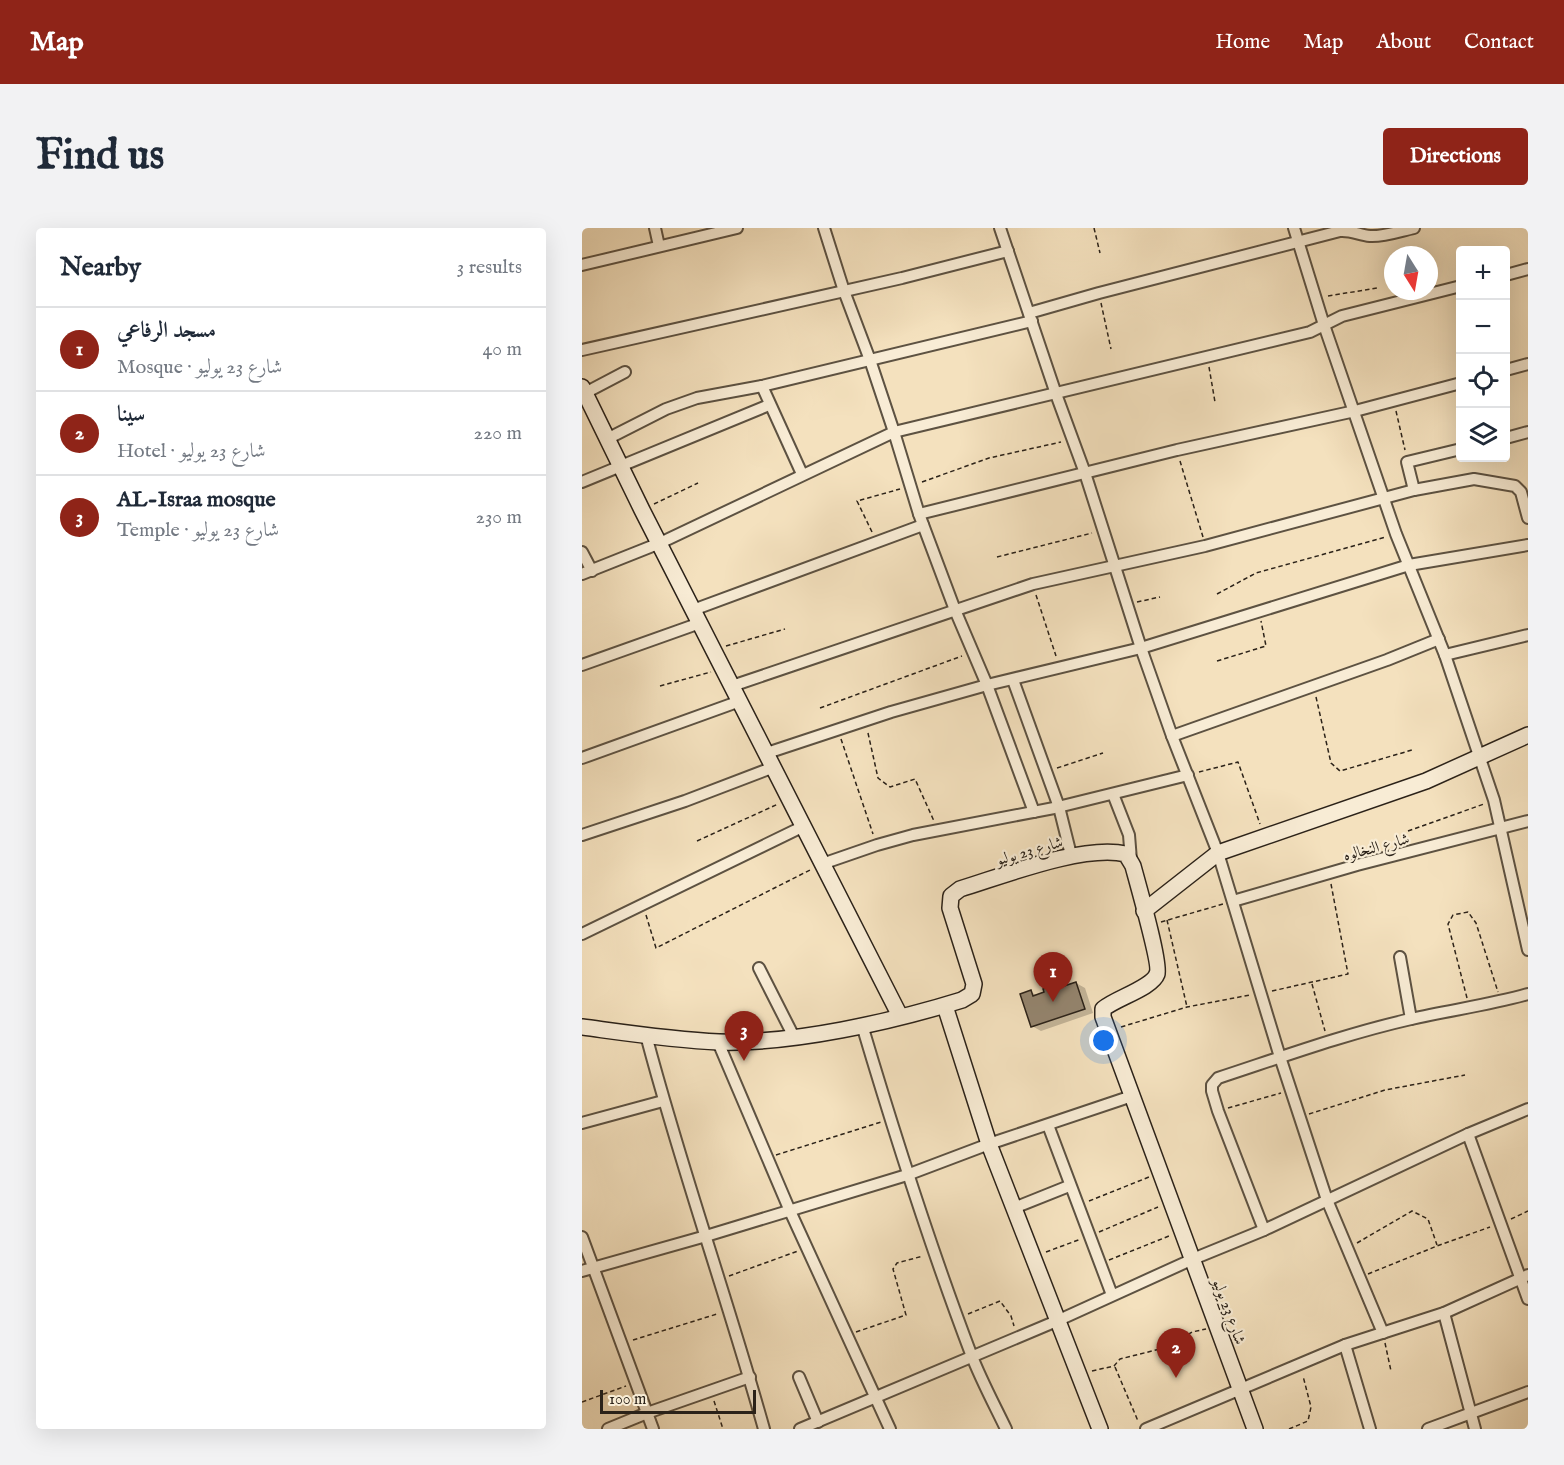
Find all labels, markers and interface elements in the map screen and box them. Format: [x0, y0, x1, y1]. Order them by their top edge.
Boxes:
text: Map [30, 25, 84, 60]
text: Home [1215, 29, 1270, 56]
text: Map [1303, 29, 1343, 56]
text: About [1376, 29, 1431, 56]
text: Contact [1464, 29, 1534, 56]
button: Directions [1383, 128, 1528, 185]
text: Find us [36, 130, 164, 183]
north arrow [1384, 246, 1438, 300]
map controls [1456, 246, 1510, 462]
button: + [1456, 246, 1510, 300]
text: Nearby [60, 251, 141, 284]
text: 3 results [457, 255, 522, 280]
button: − [1456, 300, 1510, 354]
text: مسجد الرفاعي [117, 317, 216, 345]
text: 1 [76, 337, 83, 362]
text: 40 m [483, 337, 522, 362]
button: locate [1456, 354, 1510, 408]
text: Mosque · شارع 23 يوليو [117, 355, 282, 380]
text: سينا [117, 401, 145, 429]
button: layers [1456, 408, 1510, 462]
text: 2 [75, 421, 84, 446]
text: 220 m [474, 421, 522, 446]
text: Hotel · شارع 23 يوليو [117, 439, 266, 464]
text: AL-Israa mosque [117, 486, 276, 514]
text: 3 [76, 505, 83, 530]
text: 230 m [476, 505, 522, 530]
text: Temple · شارع 23 يوليو [117, 518, 279, 543]
street label: شارع النخالوه [1341, 829, 1412, 868]
street label: شارع 23 يوليو [992, 833, 1066, 874]
pin: 1 [1034, 952, 1072, 1002]
pin: 3 [724, 1012, 764, 1061]
your location [1089, 1026, 1118, 1055]
street label: شارع 23 يوليو [1204, 1274, 1249, 1348]
pin: 2 [1156, 1328, 1196, 1378]
scale bar [600, 1387, 756, 1414]
text: 100 m [609, 1390, 646, 1410]

